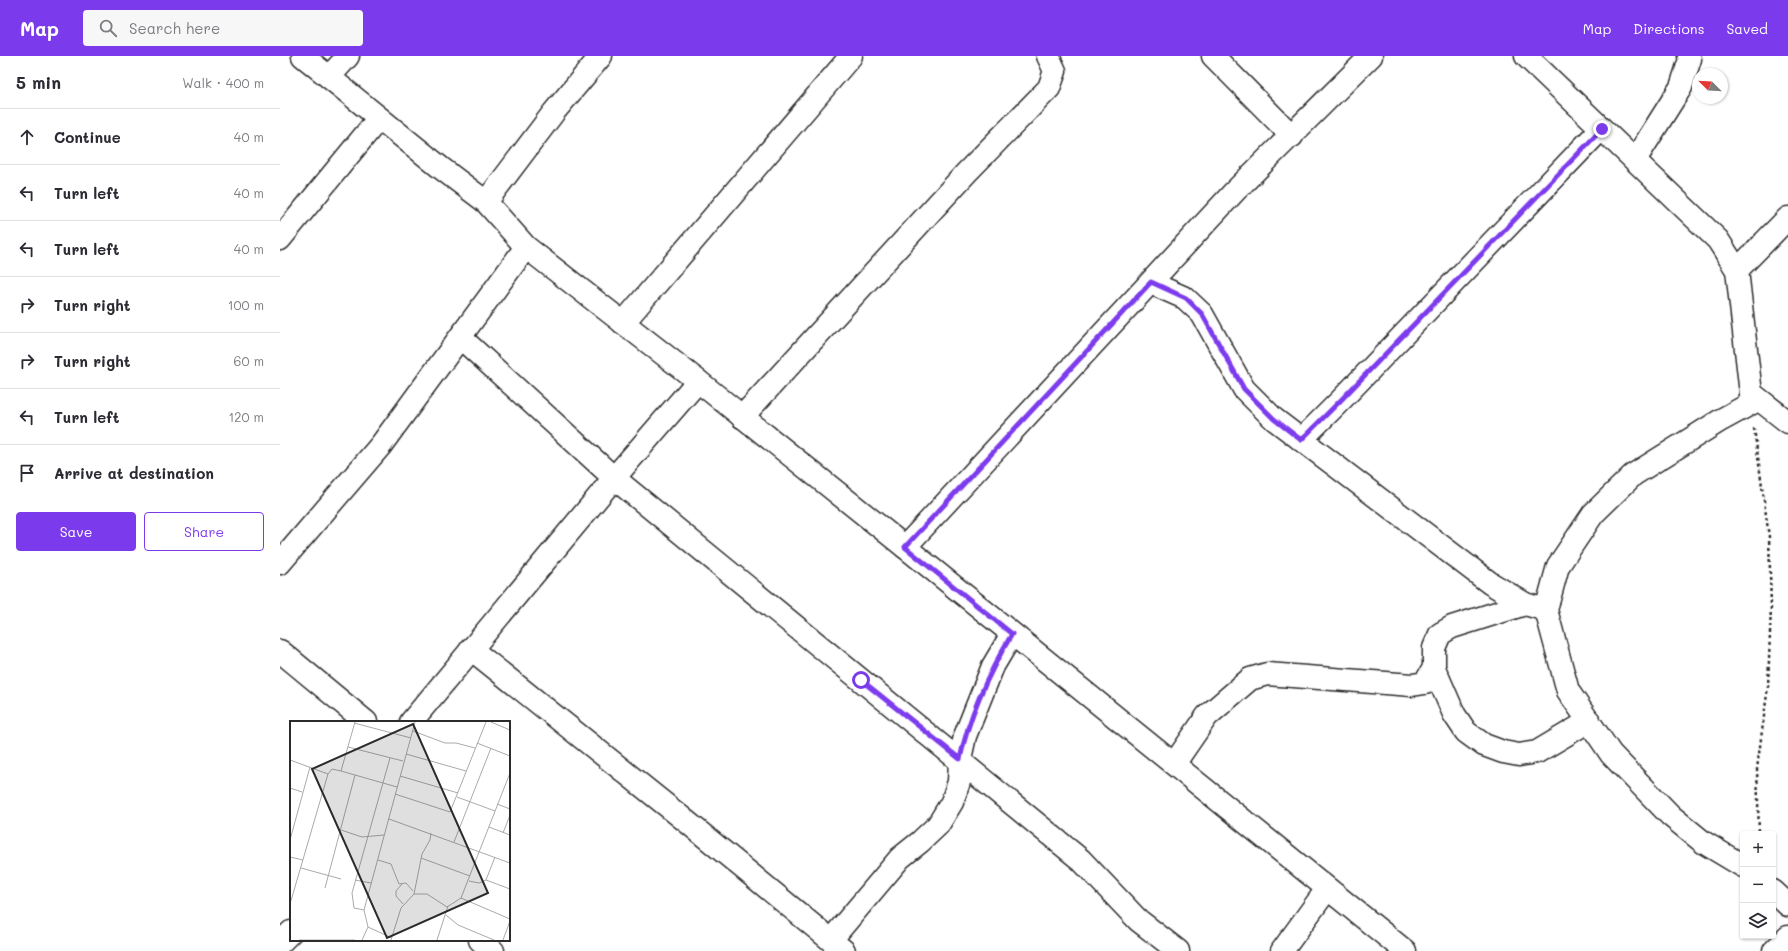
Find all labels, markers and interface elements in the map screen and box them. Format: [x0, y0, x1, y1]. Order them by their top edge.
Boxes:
search box [83, 10, 363, 46]
text: Map [20, 16, 59, 41]
icon: search [97, 17, 119, 39]
text: Search here [129, 18, 220, 38]
text: Map [1583, 19, 1611, 38]
text: Directions [1633, 19, 1704, 38]
text: Saved [1726, 19, 1768, 38]
north arrow [1692, 68, 1728, 104]
text: 5 min [16, 71, 61, 93]
text: Walk · 400 m [182, 74, 264, 91]
route end [1593, 120, 1611, 138]
icon: ahead [16, 126, 38, 148]
text: Continue [54, 127, 121, 147]
text: 40 m [234, 128, 264, 145]
icon: left [16, 182, 38, 204]
text: Turn left [54, 183, 119, 203]
text: 40 m [234, 184, 264, 201]
icon: left [16, 238, 38, 260]
text: Turn left [54, 239, 119, 259]
text: 40 m [234, 240, 264, 257]
icon: right [16, 294, 38, 316]
text: Turn right [54, 295, 131, 315]
text: 100 m [228, 296, 264, 313]
icon: right [16, 350, 38, 372]
text: Turn right [54, 351, 131, 371]
text: 60 m [234, 352, 264, 369]
icon: left [16, 406, 38, 428]
text: Turn left [54, 407, 119, 427]
text: 120 m [228, 408, 264, 425]
icon: arrive [16, 462, 38, 484]
text: Arrive at destination [54, 463, 214, 483]
button: Save [16, 512, 136, 551]
button: Share [144, 512, 264, 551]
route start [852, 671, 870, 689]
inset map [290, 721, 510, 941]
map controls [1740, 831, 1776, 939]
button: + [1740, 831, 1776, 867]
button: − [1740, 867, 1776, 903]
button: layers [1740, 903, 1776, 939]

